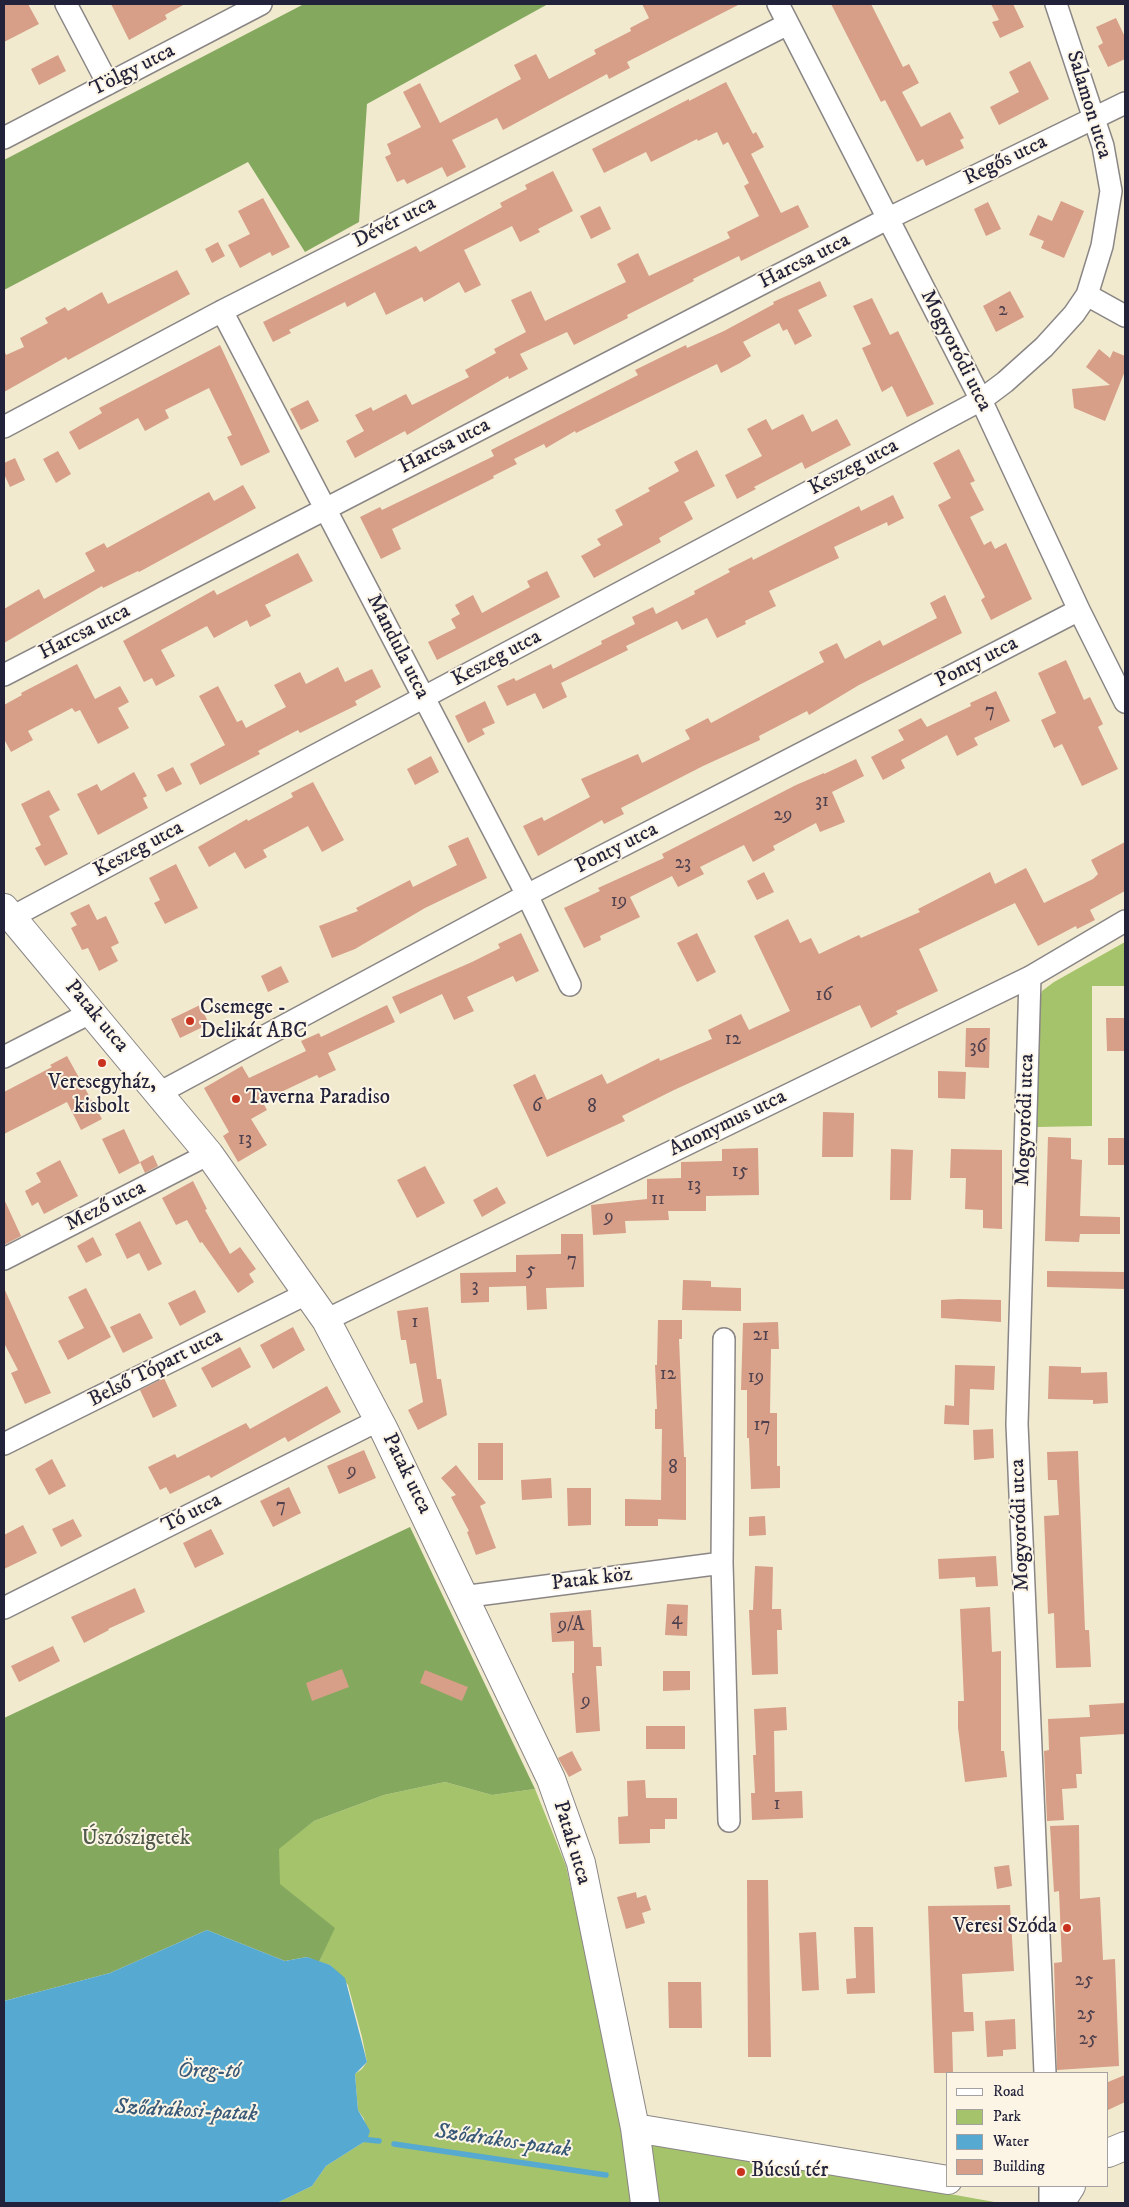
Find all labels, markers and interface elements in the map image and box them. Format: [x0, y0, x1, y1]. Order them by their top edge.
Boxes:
street label: Tölgy utca [86, 39, 180, 103]
street label: Salamon utca [1060, 48, 1116, 162]
street label: Regős utca [960, 130, 1052, 192]
street label: Dévér utca [349, 191, 441, 255]
street label: Harcsa utca [755, 228, 855, 296]
street label: Mogyoródi utca [914, 286, 996, 416]
house number: 2 [998, 300, 1008, 322]
street label: Harcsa utca [395, 413, 495, 481]
street label: Keszeg utca [805, 434, 903, 502]
street label: Mandula utca [360, 590, 434, 704]
street label: Harcsa utca [35, 599, 135, 667]
street label: Keszeg utca [448, 625, 546, 693]
street label: Ponty utca [932, 632, 1022, 694]
house number: 7 [985, 701, 995, 723]
house number: 31 [815, 791, 829, 813]
house number: 29 [774, 805, 792, 827]
street label: Keszeg utca [90, 816, 188, 884]
street label: Ponty utca [572, 818, 662, 880]
house number: 23 [675, 853, 691, 875]
house number: 19 [611, 891, 627, 913]
street label: Patak utca [59, 976, 133, 1058]
house number: 16 [816, 985, 832, 1007]
place label: Csemege - Delikát ABC [200, 996, 307, 1046]
marker: Csemege - Delikát ABC [184, 1015, 196, 1027]
house number: 12 [725, 1029, 741, 1051]
house number: 36 [970, 1037, 986, 1059]
street label: Mogyoródi utca [1011, 1053, 1041, 1187]
marker: Veresegyház, kisbolt [96, 1057, 108, 1069]
place label: Veresegyház, kisbolt [48, 1071, 156, 1121]
street label: Anonymus utca [665, 1085, 791, 1163]
place label: Taverna Paradiso [246, 1086, 390, 1112]
marker: Taverna Paradiso [230, 1093, 242, 1105]
house number: 6 [532, 1096, 542, 1118]
house number: 8 [587, 1097, 597, 1119]
house number: 13 [238, 1129, 252, 1151]
house number: 15 [732, 1161, 748, 1183]
house number: 13 [687, 1175, 701, 1197]
street label: Mező utca [62, 1176, 150, 1238]
house number: 11 [651, 1189, 665, 1211]
house number: 9 [604, 1207, 614, 1229]
house number: 7 [567, 1250, 577, 1272]
house number: 5 [526, 1260, 536, 1282]
house number: 3 [471, 1276, 479, 1298]
house number: 1 [412, 1312, 418, 1334]
street label: Belső Tópart utca [85, 1324, 227, 1414]
house number: 21 [753, 1325, 769, 1347]
house number: 12 [660, 1364, 676, 1386]
house number: 19 [748, 1367, 764, 1389]
house number: 17 [754, 1415, 770, 1437]
street label: Patak utca [376, 1430, 436, 1518]
house number: 8 [668, 1458, 678, 1480]
street label: Mogyoródi utca [1006, 1458, 1036, 1592]
house number: 9 [347, 1461, 357, 1483]
street label: Tó utca [158, 1488, 226, 1540]
house number: 7 [276, 1496, 286, 1518]
street label: Patak köz [550, 1563, 634, 1597]
house number: 4 [672, 1609, 682, 1631]
house number: 9/A [558, 1615, 584, 1637]
house number: 9 [581, 1691, 591, 1713]
house number: 1 [774, 1794, 780, 1816]
street label: Patak utca [546, 1798, 596, 1888]
park label: Úszószigetek [82, 1827, 190, 1853]
place label: Veresi Szóda [953, 1915, 1057, 1941]
marker: Veresi Szóda [1061, 1922, 1073, 1934]
house number: 25 [1075, 1970, 1093, 1992]
house number: 25 [1077, 2004, 1095, 2026]
house number: 25 [1079, 2029, 1097, 2051]
water label: Öreg-tó [178, 2059, 240, 2085]
legend [946, 2072, 1109, 2187]
text: Road [993, 2082, 1024, 2101]
water label: Sződrákosi-patak [114, 2095, 258, 2129]
text: Park [993, 2107, 1021, 2126]
water label: Sződrákos-patak [433, 2119, 573, 2165]
text: Water [993, 2132, 1029, 2151]
text: Building [993, 2157, 1045, 2176]
place label: Búcsú tér [751, 2159, 828, 2185]
marker: Búcsú tér [735, 2166, 747, 2178]

